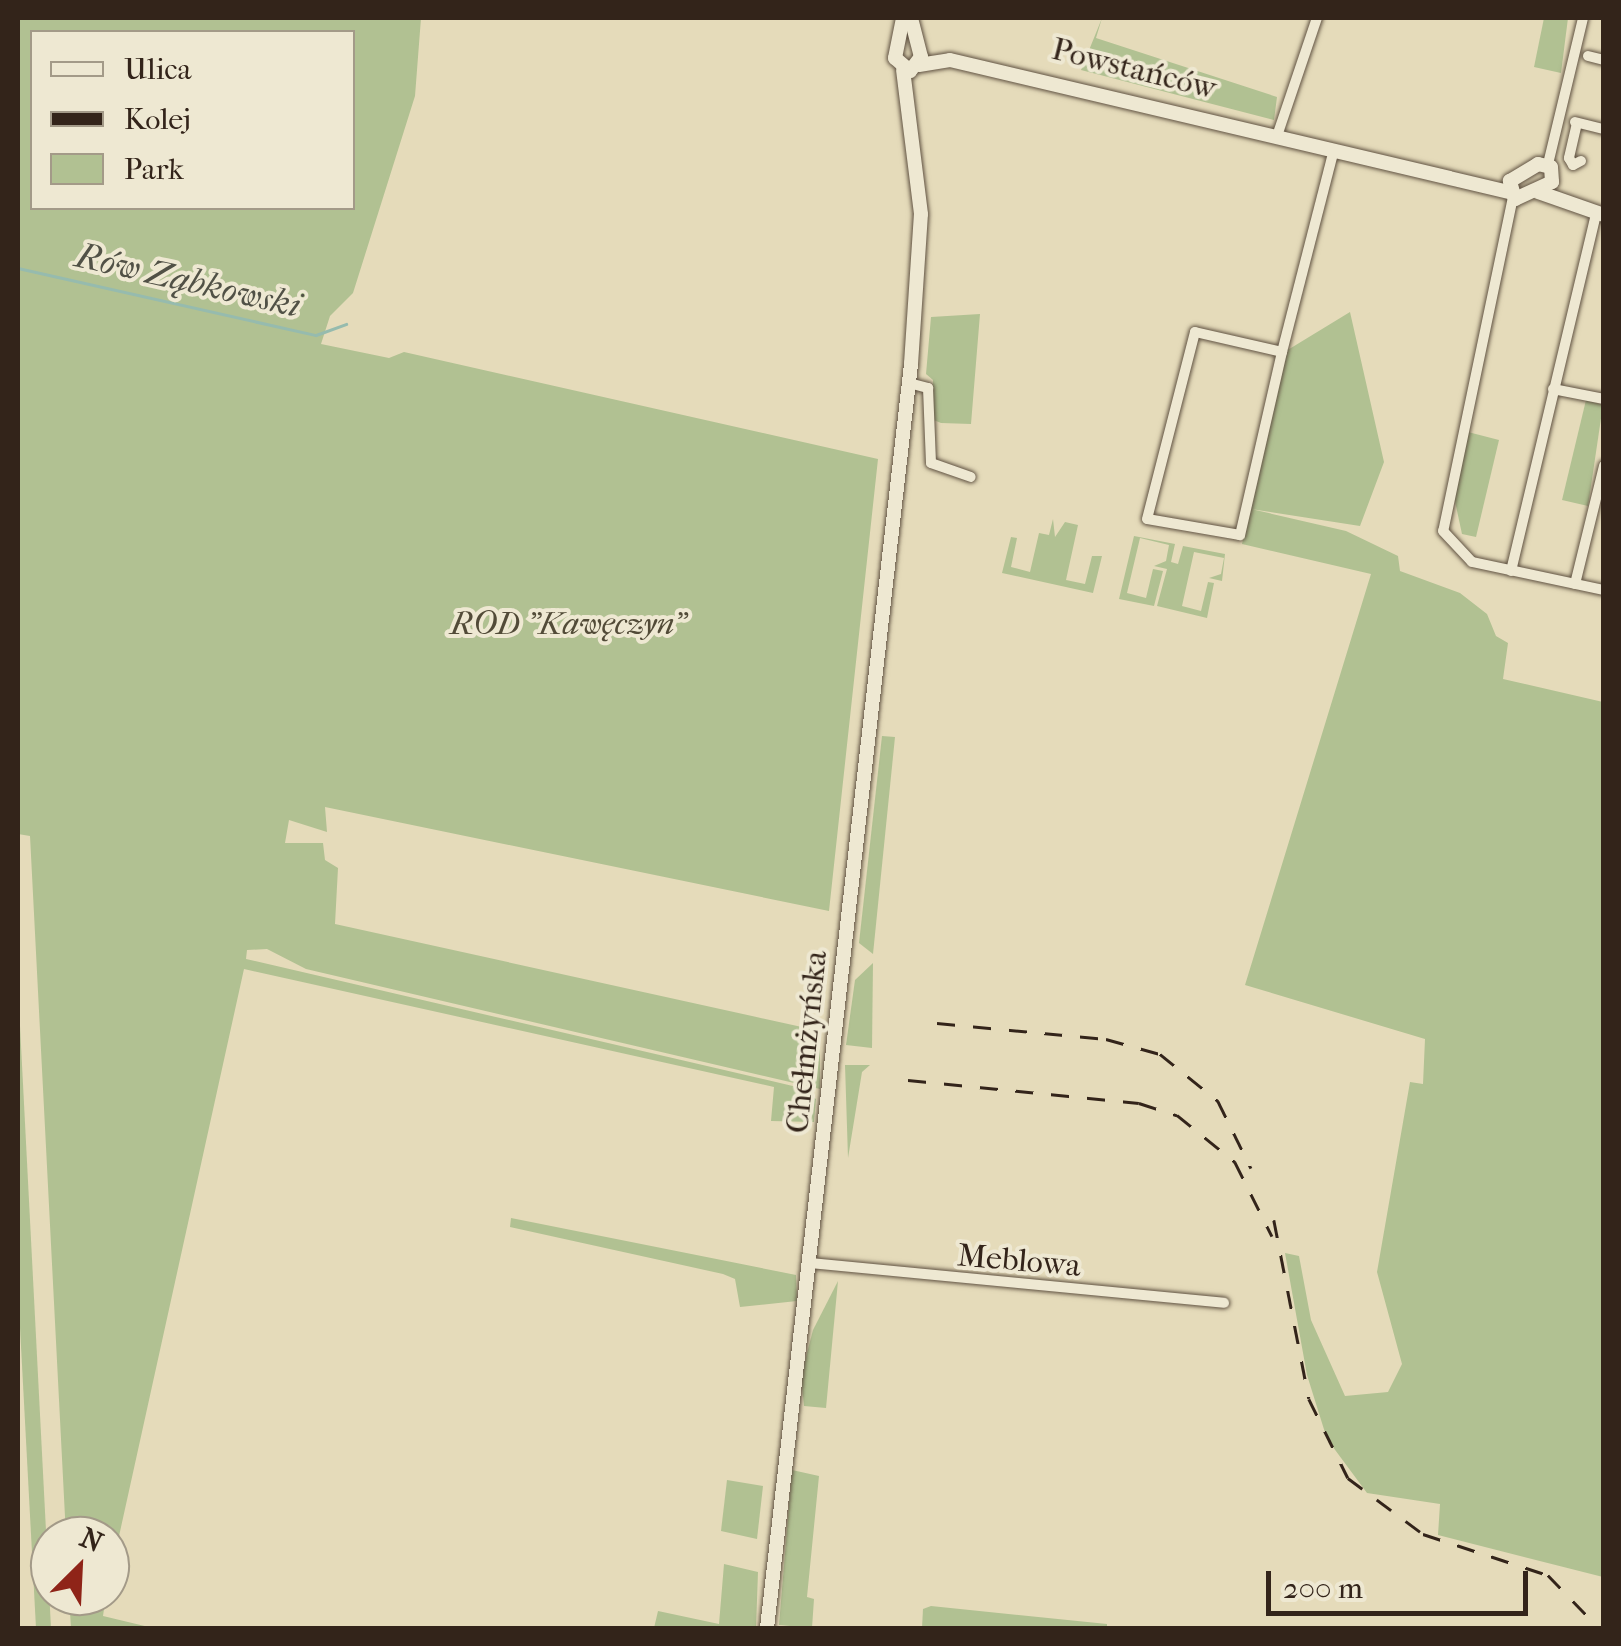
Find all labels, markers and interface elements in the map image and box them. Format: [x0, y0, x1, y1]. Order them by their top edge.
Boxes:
legend [30, 30, 355, 210]
street label: Powstańców [1048, 30, 1220, 108]
text: Ulica [124, 52, 191, 87]
text: Kolej [124, 102, 191, 137]
text: Park [124, 152, 184, 187]
water label: Rów Ząbkowski [72, 235, 304, 327]
park label: ROD "Kawęczyn" [450, 605, 686, 643]
street label: Chełmżyńska [778, 949, 836, 1135]
street label: Meblowa [956, 1236, 1082, 1286]
north arrow [30, 1516, 130, 1616]
text: N [75, 1521, 108, 1559]
scale bar [1271, 1551, 1534, 1613]
text: 200 m [1283, 1571, 1363, 1606]

